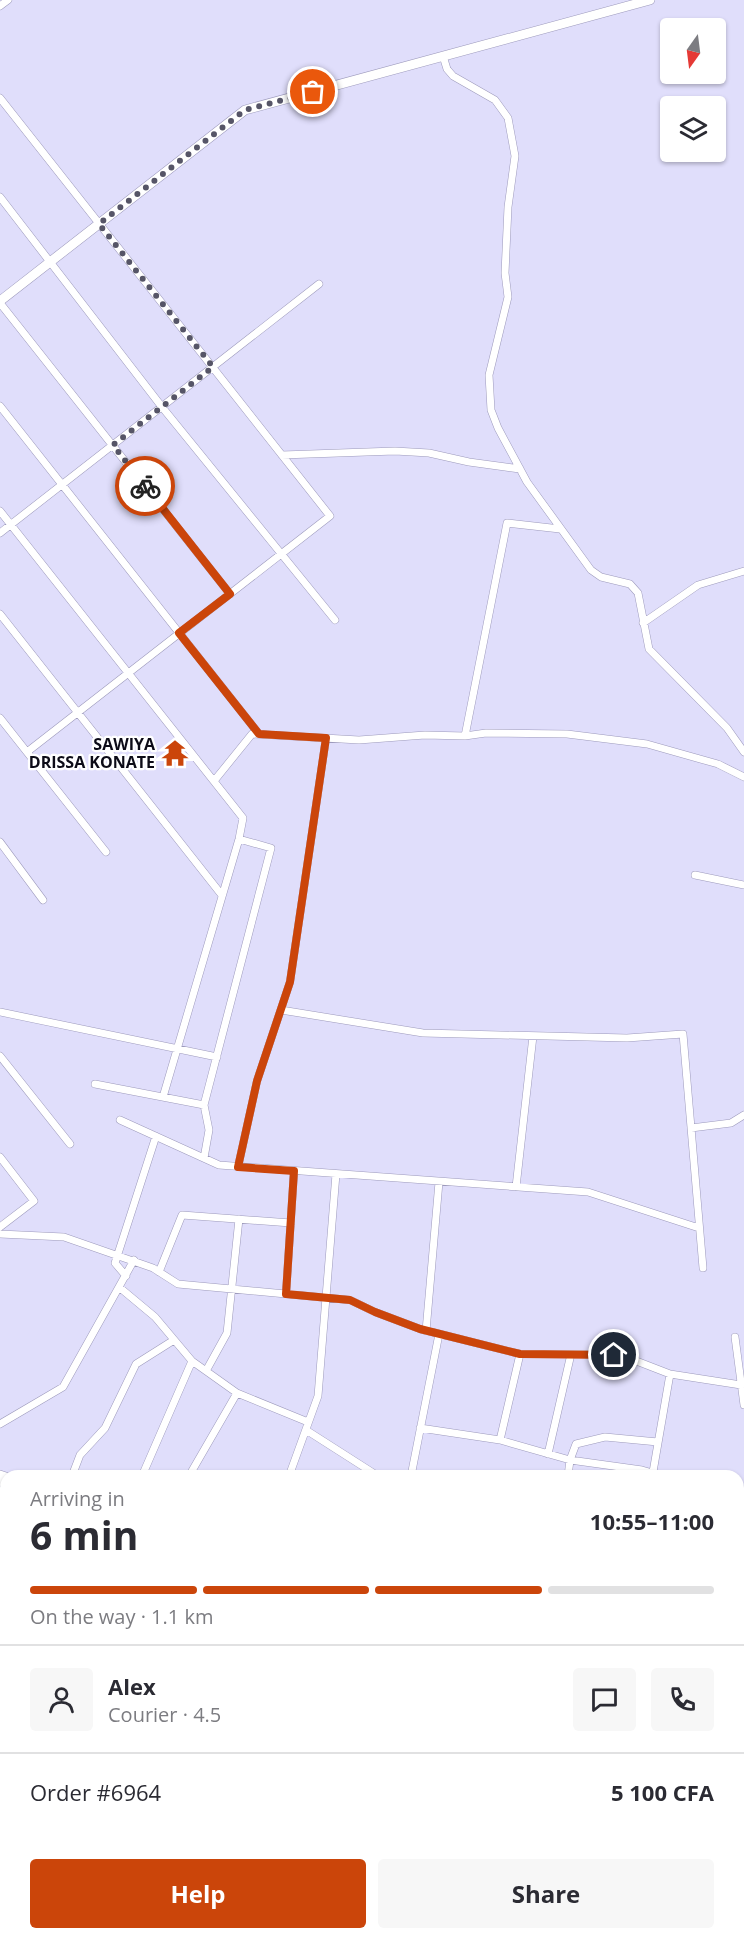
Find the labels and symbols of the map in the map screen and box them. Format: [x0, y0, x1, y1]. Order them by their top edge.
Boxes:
north arrow [660, 18, 726, 84]
pin [287, 66, 338, 117]
courier [115, 456, 175, 516]
place label: SAWIYA DRISSA KONATE [29, 733, 156, 773]
temple icon: SAWIYA DRISSA KONATE [160, 738, 190, 768]
pin [588, 1329, 639, 1380]

